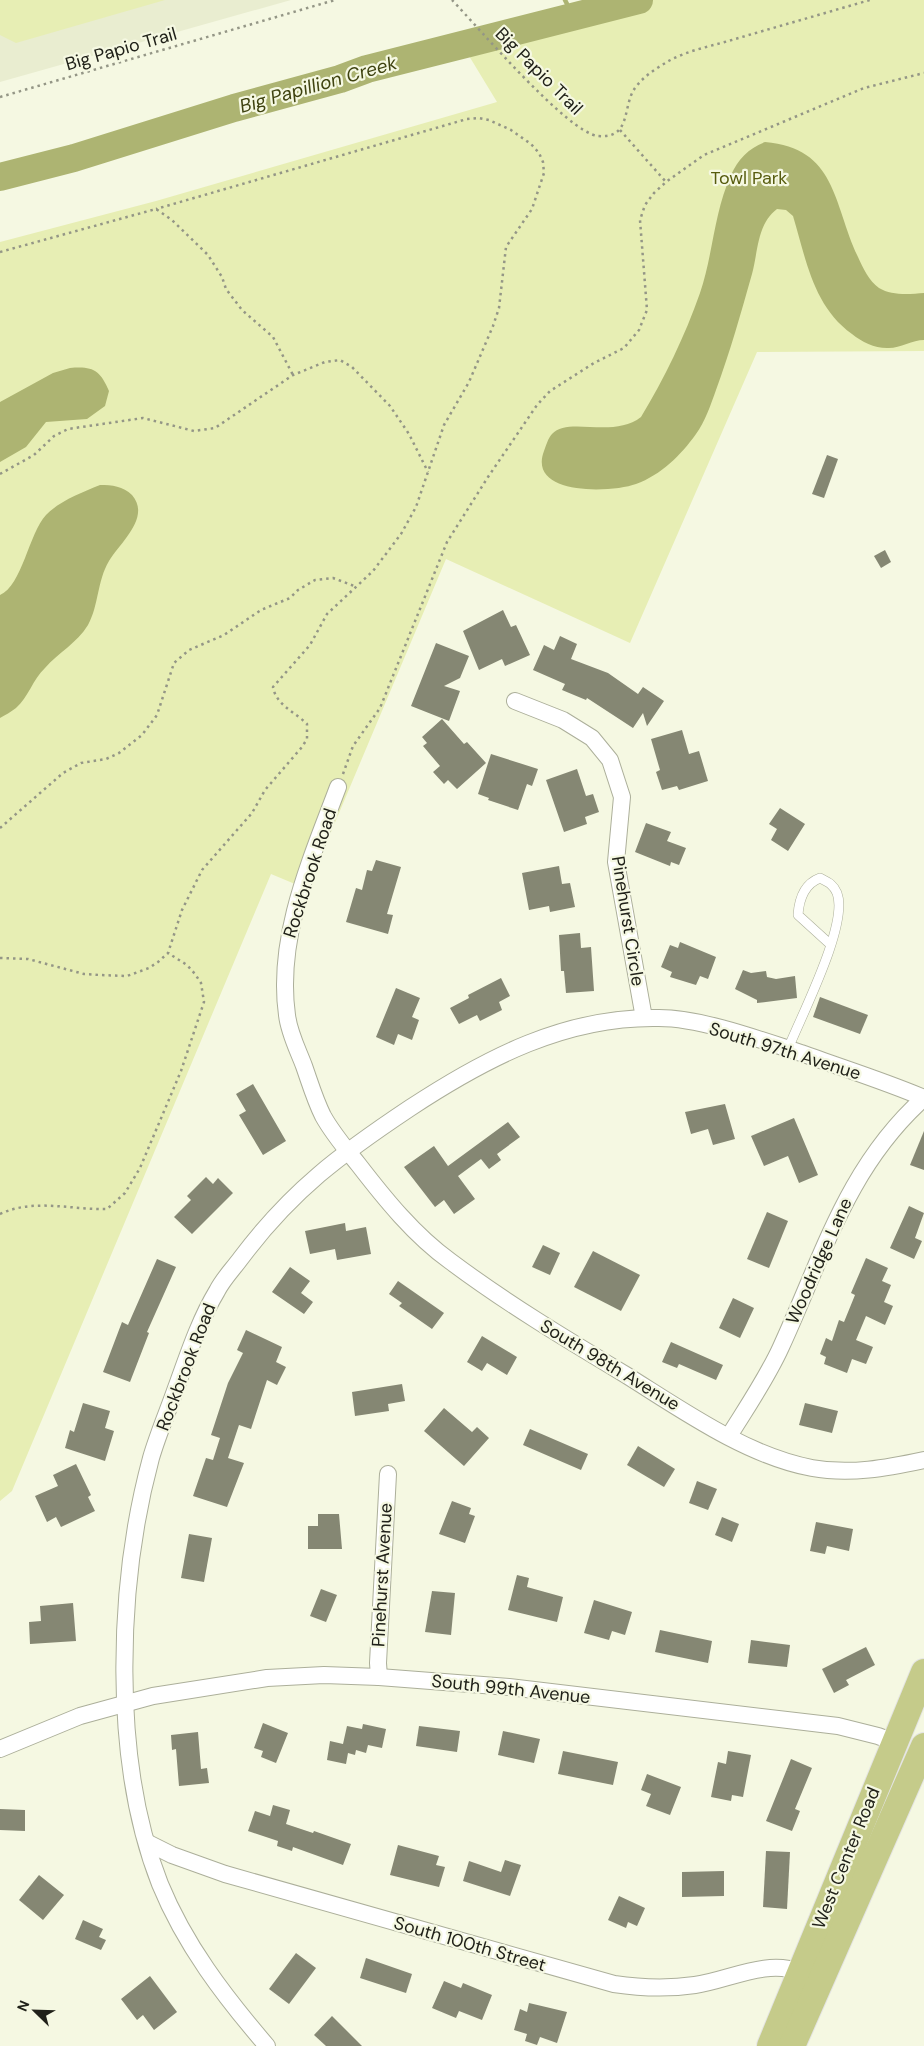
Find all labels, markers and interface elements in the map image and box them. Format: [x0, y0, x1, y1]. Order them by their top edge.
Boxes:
street label: Big Papio Trail [63, 22, 179, 76]
street label: Big Papio Trail [490, 22, 588, 120]
water label: Big Papillion Creek [237, 50, 400, 119]
park label: Towl Park [711, 166, 787, 190]
street label: Rockbrook Road [278, 805, 342, 941]
street label: Pinehurst Circle [606, 854, 650, 988]
street label: South 97th Avenue [706, 1017, 864, 1085]
street label: Woodridge Lane [780, 1194, 858, 1328]
street label: Rockbrook Road [151, 1300, 221, 1434]
street label: South 98th Avenue [536, 1314, 684, 1416]
street label: Pinehurst Avenue [366, 1502, 398, 1648]
street label: South 99th Avenue [430, 1669, 592, 1709]
street label: West Center Road [807, 1783, 885, 1933]
street label: South 100th Street [391, 1911, 549, 1977]
north arrow [10, 1986, 60, 2036]
text: N [13, 1998, 33, 2014]

